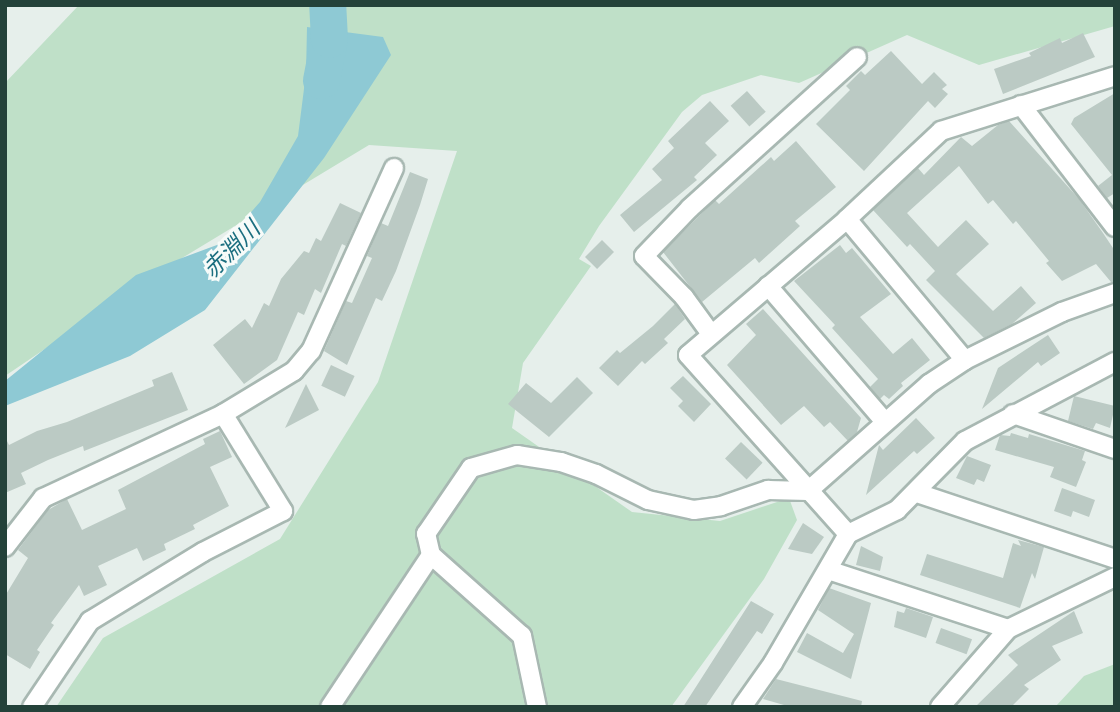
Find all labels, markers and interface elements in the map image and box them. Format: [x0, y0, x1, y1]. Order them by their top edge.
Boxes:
water label: 赤淵川 [198, 216, 266, 284]

